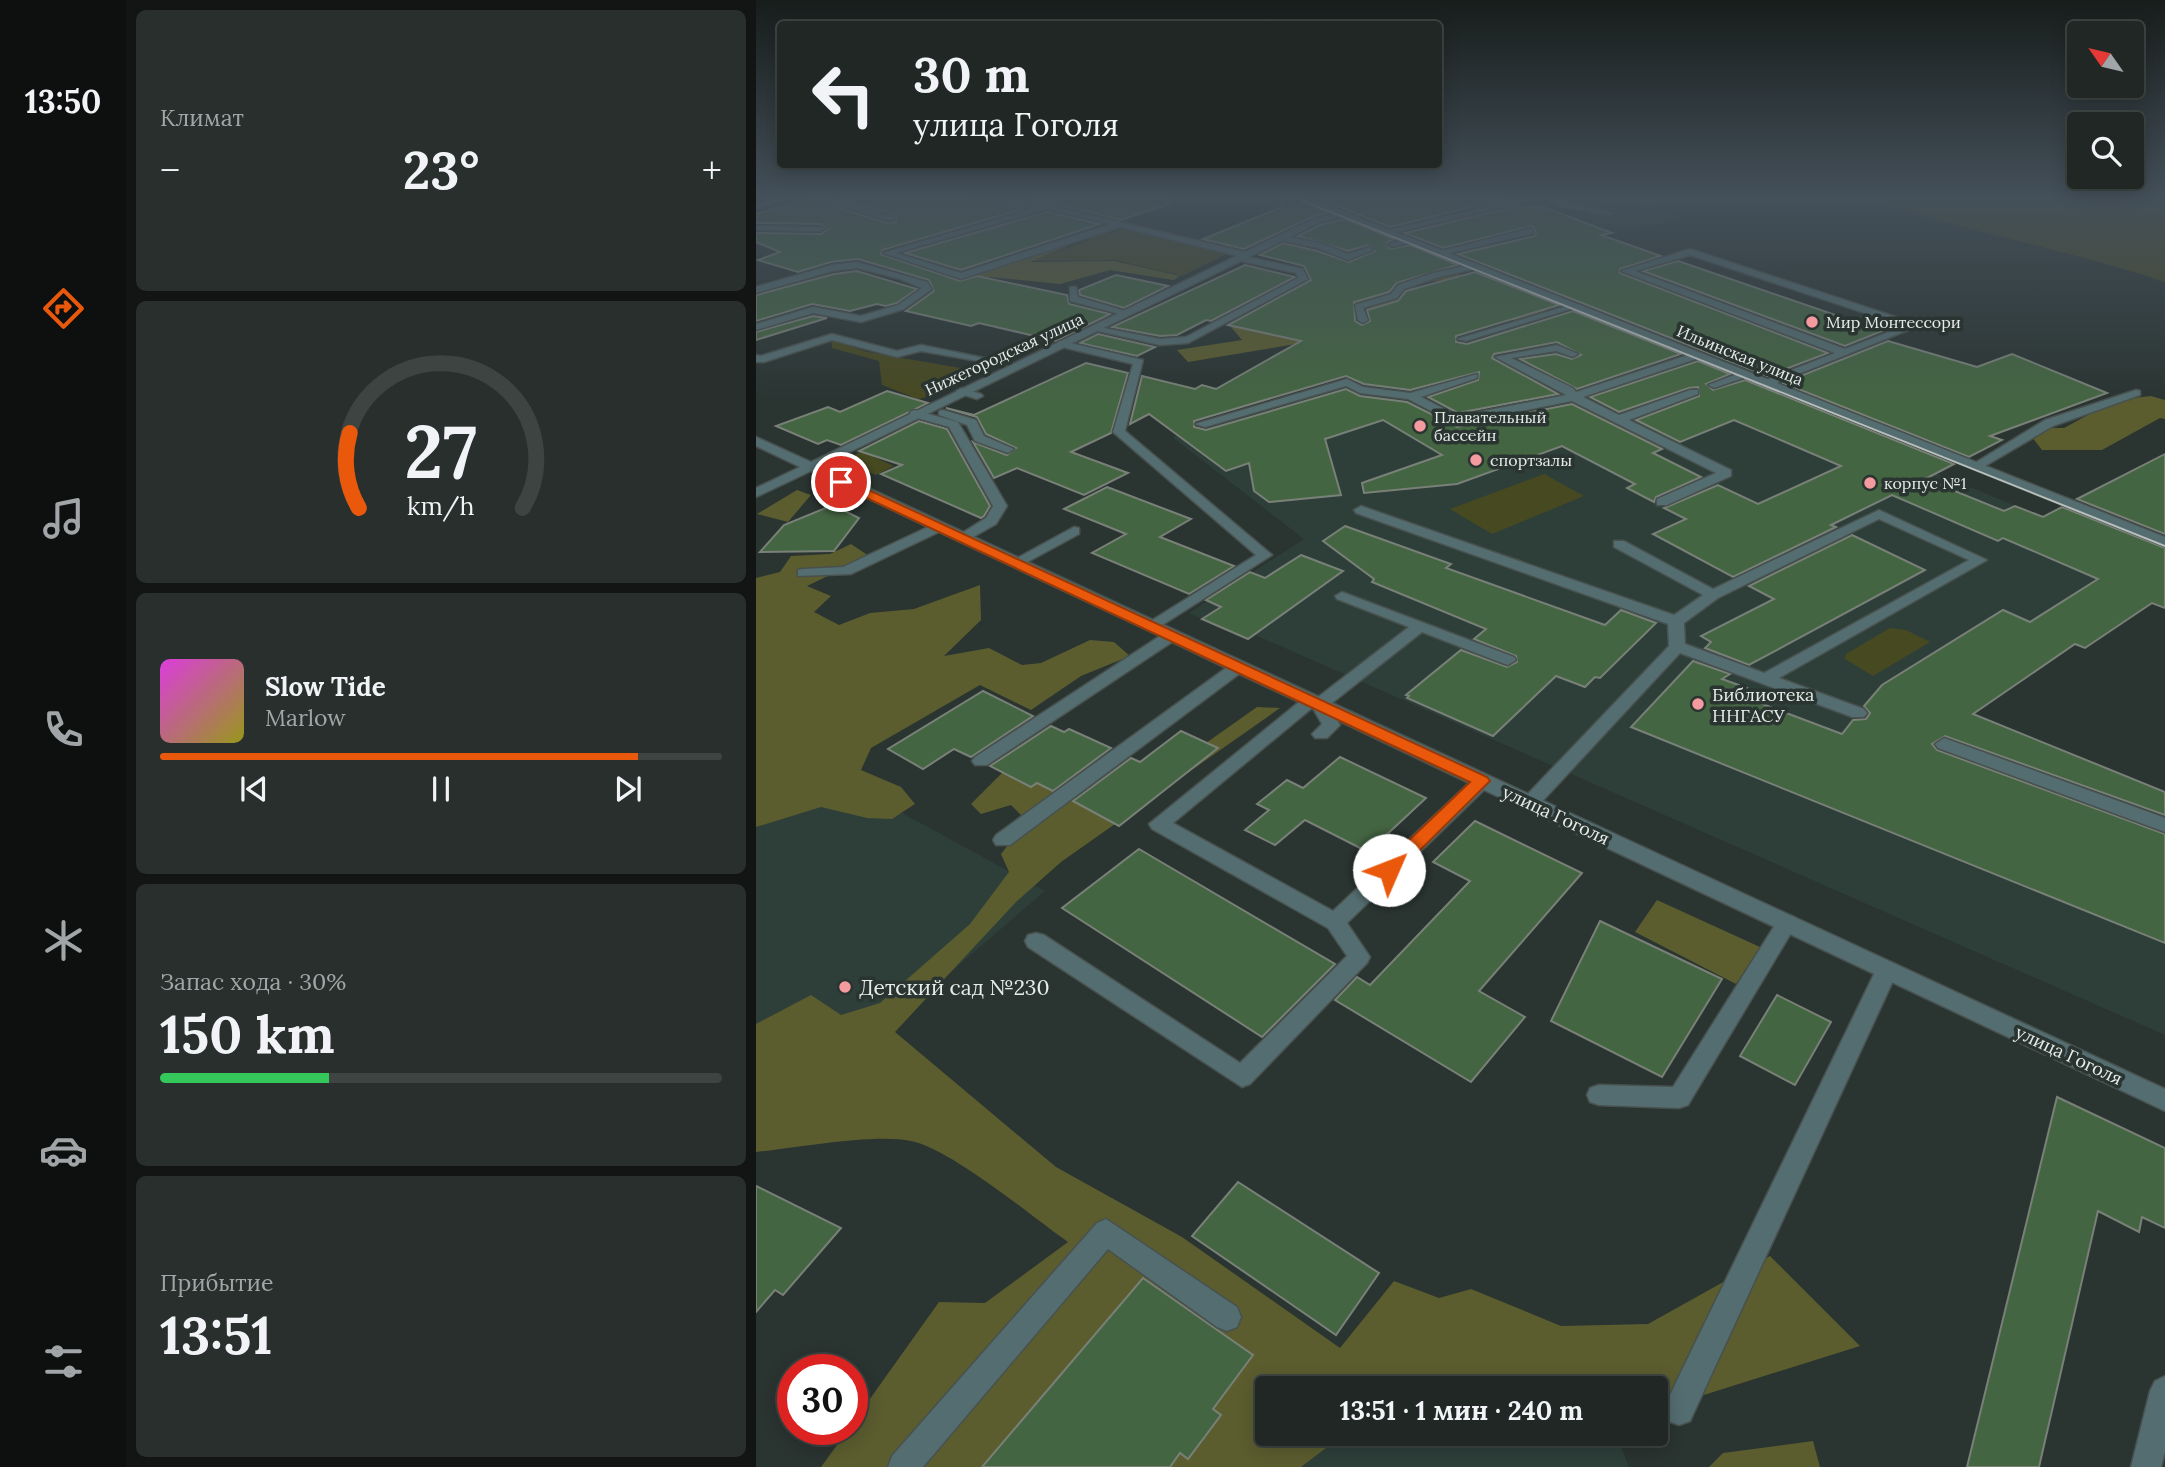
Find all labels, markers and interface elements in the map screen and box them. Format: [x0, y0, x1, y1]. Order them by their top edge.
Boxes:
north arrow [2067, 21, 2144, 98]
map controls [2067, 21, 2144, 189]
text: 30 m [913, 43, 1030, 105]
icon: left [798, 49, 889, 140]
text: 13:50 [25, 81, 101, 122]
text: Климат [160, 103, 244, 132]
text: улица Гоголя [913, 104, 1119, 145]
button: search [2067, 112, 2144, 189]
text: 23° [403, 137, 479, 203]
text: − [160, 146, 180, 194]
text: + [702, 146, 722, 194]
icon: directions [39, 284, 88, 333]
street label: Нижегородская улица [922, 308, 1086, 400]
place label: Мир Монтессори [1826, 312, 1961, 332]
marker: Мир Монтессори [1804, 314, 1820, 330]
street label: Ильинская улица [1674, 321, 1806, 389]
text: 27 [405, 406, 477, 499]
place label: Плавательный бассейн [1434, 407, 1547, 445]
marker: Плавательный бассейн [1412, 418, 1428, 434]
place label: спортзалы [1490, 450, 1572, 470]
pin [811, 452, 871, 512]
marker: спортзалы [1468, 452, 1484, 468]
icon: arrive [822, 463, 860, 501]
place label: корпус №1 [1884, 473, 1967, 493]
marker: корпус №1 [1862, 475, 1878, 491]
text: km/h [407, 490, 475, 522]
icon: music [39, 494, 88, 543]
text: Slow Tide [265, 670, 386, 703]
place label: Библиотека ННГАСУ [1712, 683, 1814, 727]
marker: Библиотека ННГАСУ [1690, 696, 1706, 712]
text: Marlow [265, 703, 346, 732]
icon: phone [39, 705, 88, 754]
icon: previous [235, 770, 273, 808]
icon: pause [422, 770, 460, 808]
icon: next [609, 770, 647, 808]
street label: улица Гоголя [1499, 780, 1613, 850]
position arrow [1352, 833, 1426, 907]
icon: climate [39, 916, 88, 965]
text: Запас хода · 30% [160, 967, 346, 996]
place label: Детский сад №230 [859, 974, 1050, 1001]
marker: Детский сад №230 [837, 979, 853, 995]
text: 150 km [160, 1001, 335, 1067]
street label: улица Гоголя [2012, 1020, 2126, 1090]
icon: car [39, 1126, 88, 1175]
text: Прибытие [160, 1268, 274, 1297]
text: 13:51 [160, 1302, 272, 1368]
icon: filters [39, 1337, 88, 1386]
speed limit sign: 30 [777, 1354, 868, 1445]
text: 13:51 · 1 мин · 240 m [1340, 1394, 1583, 1427]

